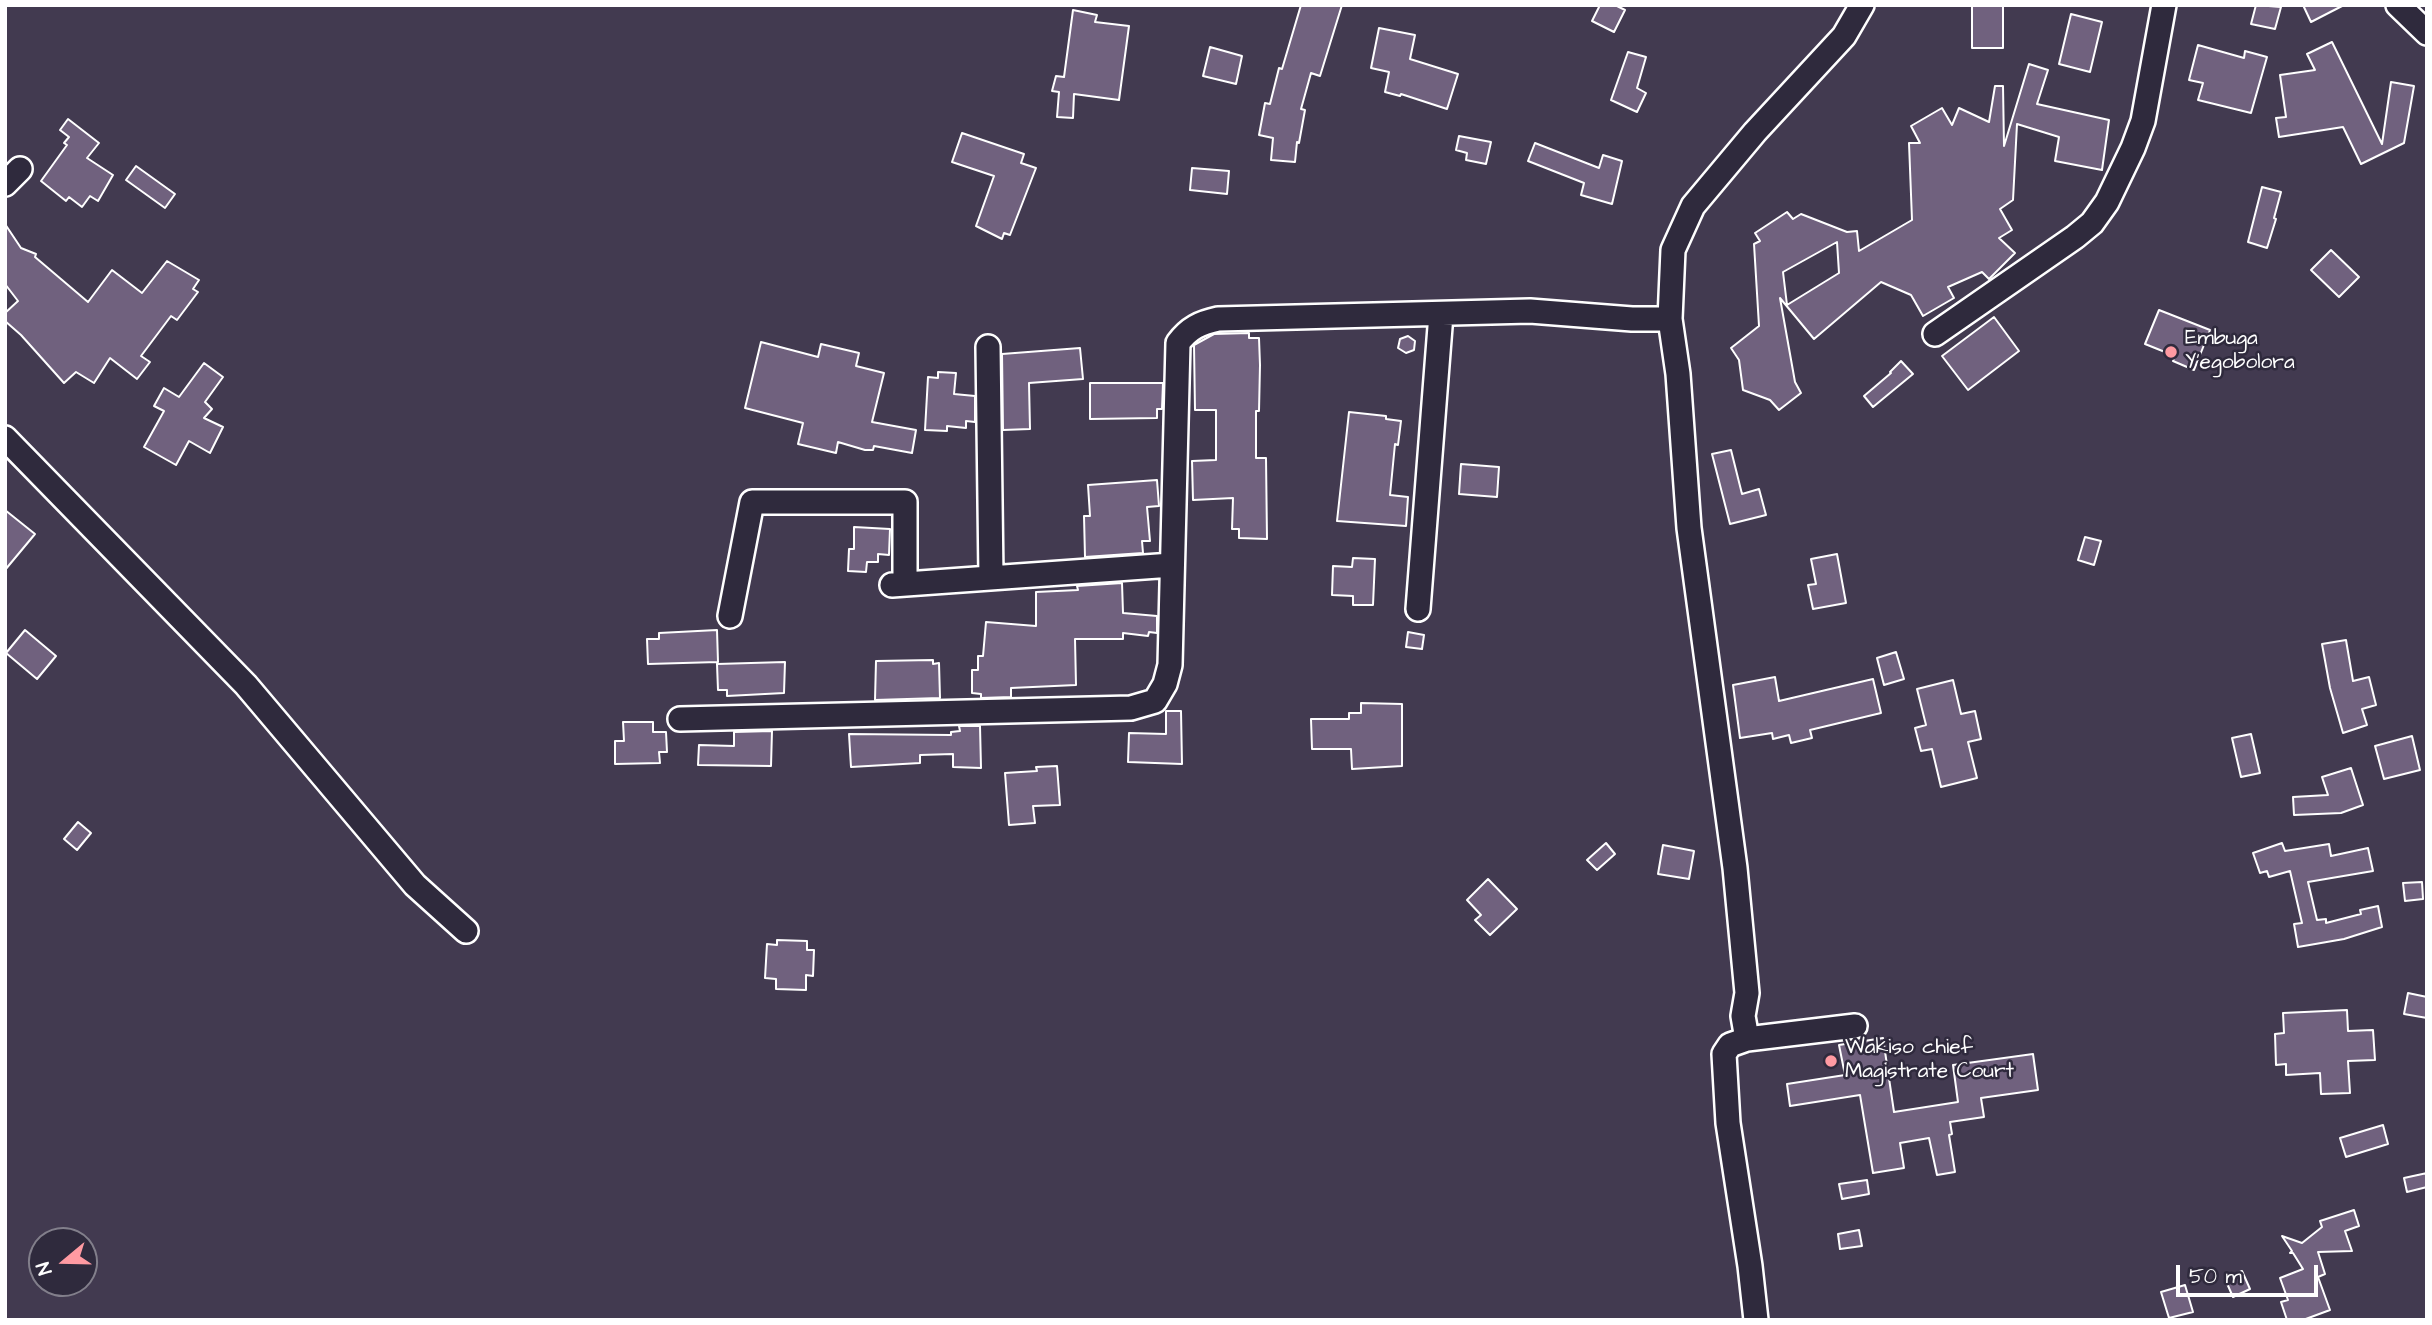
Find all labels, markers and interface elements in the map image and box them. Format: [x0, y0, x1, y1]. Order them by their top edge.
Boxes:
place label: Embuga Y'egobolora [2185, 327, 2295, 377]
marker: Embuga Y'egobolora [2163, 344, 2179, 360]
place label: Wakiso chief Magistrate Court [1845, 1036, 2014, 1086]
marker: Wakiso chief Magistrate Court [1823, 1053, 1839, 1069]
north arrow [28, 1227, 98, 1297]
scale bar [2180, 1252, 2322, 1296]
text: N [30, 1258, 59, 1278]
text: 50 m [2189, 1262, 2242, 1291]

